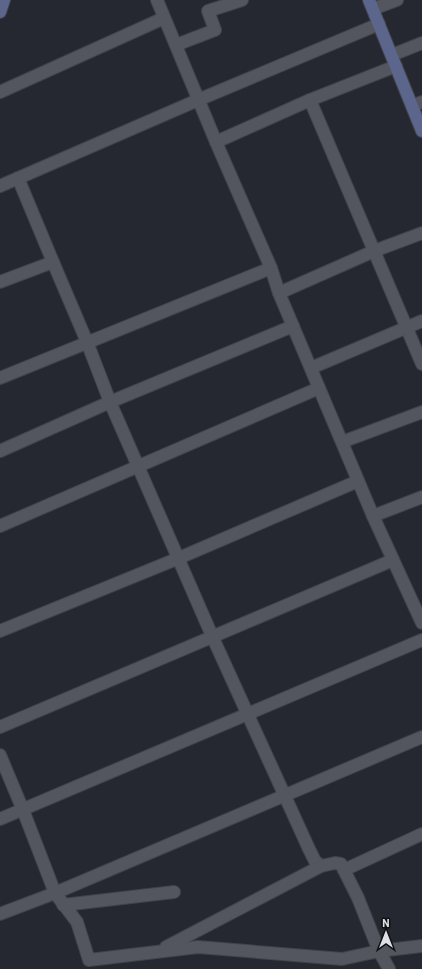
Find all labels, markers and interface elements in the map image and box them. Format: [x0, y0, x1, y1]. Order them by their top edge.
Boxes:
north arrow [366, 913, 406, 953]
text: N [382, 916, 390, 929]

